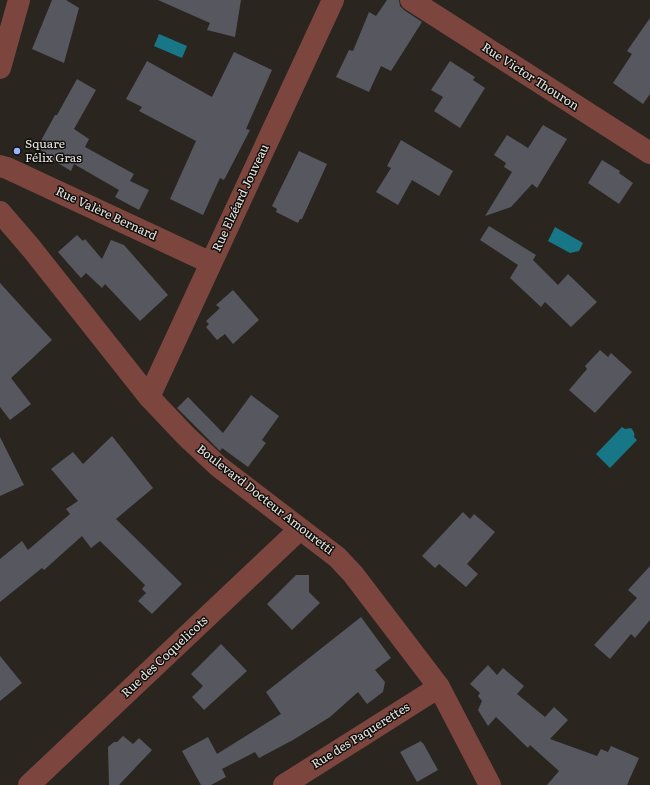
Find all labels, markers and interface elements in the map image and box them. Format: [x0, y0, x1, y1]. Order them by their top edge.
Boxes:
street label: Rue Victor Thouron [479, 40, 581, 114]
place label: Square Félix Gras [25, 137, 82, 165]
street label: Rue Elzéard Jouveau [210, 142, 272, 254]
marker: Square Félix Gras [12, 146, 22, 156]
street label: Rue Valère Bernard [53, 184, 159, 244]
street label: Boulevard Docteur Amouretti [194, 442, 336, 558]
street label: Rue des Coquelicots [119, 613, 211, 701]
street label: Rue des Paquerettes [309, 700, 413, 772]

